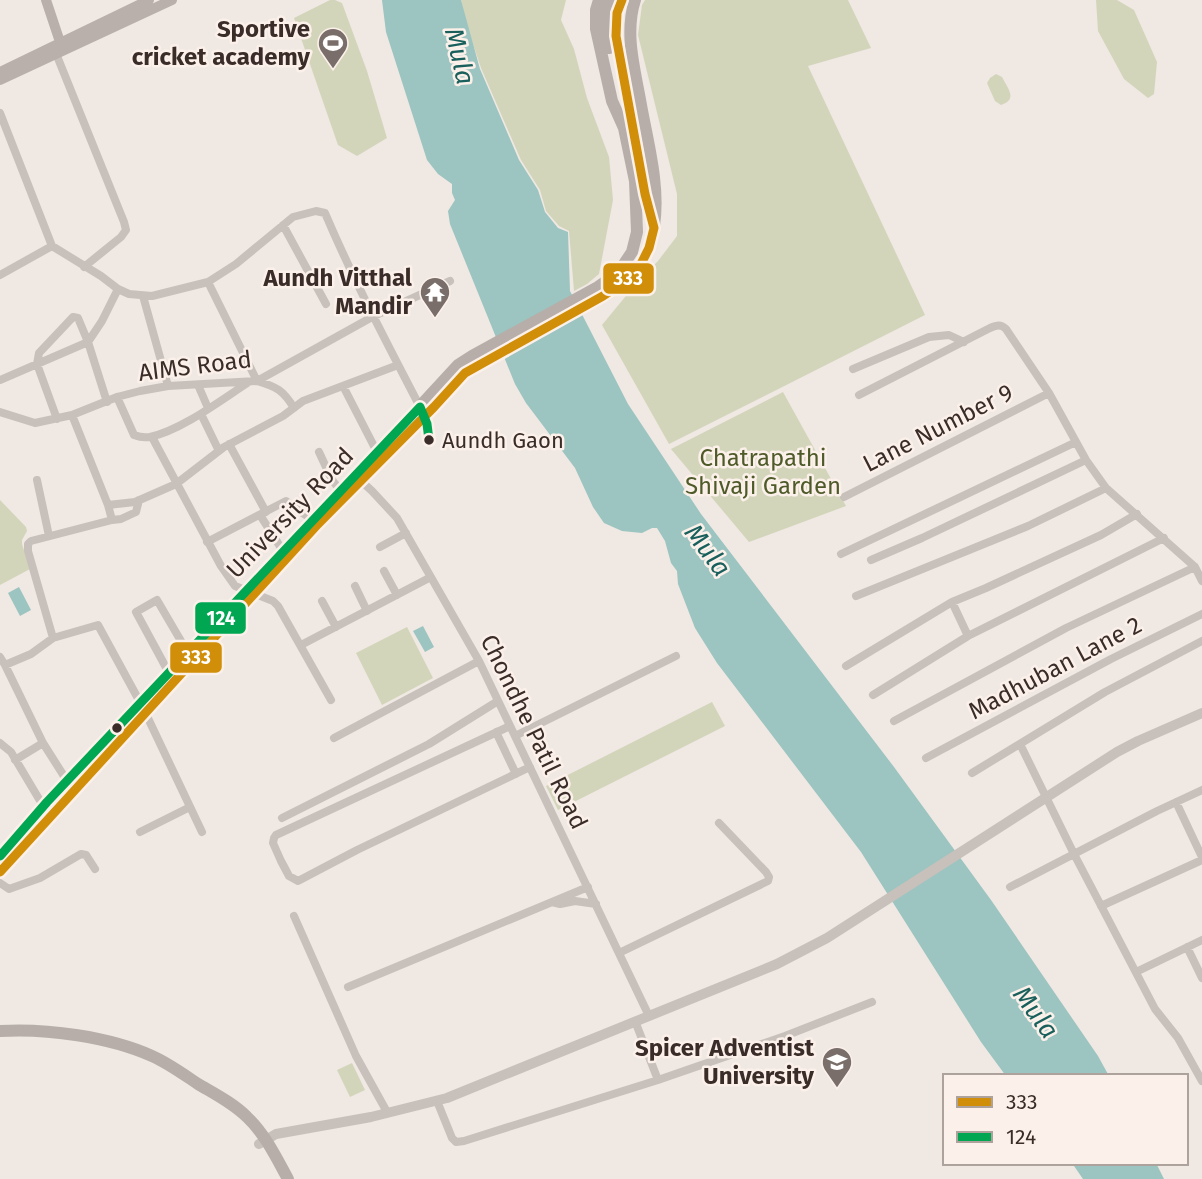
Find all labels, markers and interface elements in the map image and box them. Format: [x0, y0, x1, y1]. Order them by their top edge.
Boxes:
place label: Sportive cricket academy [132, 15, 311, 71]
water label: Mula [438, 25, 481, 87]
sports icon: Sportive cricket academy [316, 26, 350, 70]
line badge: 333 [602, 262, 655, 295]
place label: Aundh Vitthal Mandir [262, 264, 413, 320]
text: 333 [612, 267, 643, 290]
temple icon: Aundh Vitthal Mandir [418, 275, 452, 319]
street label: AIMS Road [137, 345, 253, 387]
street label: Lane Number 9 [858, 378, 1018, 478]
place label: Aundh Gaon [442, 427, 564, 454]
marker: Aundh Gaon [422, 433, 436, 447]
street label: University Road [221, 442, 359, 584]
park label: Chatrapathi Shivaji Garden [685, 444, 841, 500]
water label: Mula [678, 518, 737, 582]
line badge: 124 [194, 601, 247, 635]
text: 124 [207, 607, 236, 630]
street label: Madhuban Lane 2 [964, 611, 1146, 725]
street label: Chondhe Patil Road [475, 630, 593, 834]
line badge: 333 [169, 641, 223, 674]
text: 333 [180, 646, 211, 669]
unlabelled marker [110, 721, 124, 735]
water label: Mula [1006, 980, 1065, 1045]
place label: Spicer Adventist University [635, 1034, 815, 1090]
school or university icon: Spicer Adventist University [820, 1045, 854, 1089]
legend [943, 1074, 1188, 1165]
text: 333 [1006, 1089, 1037, 1115]
text: 124 [1006, 1124, 1036, 1150]

